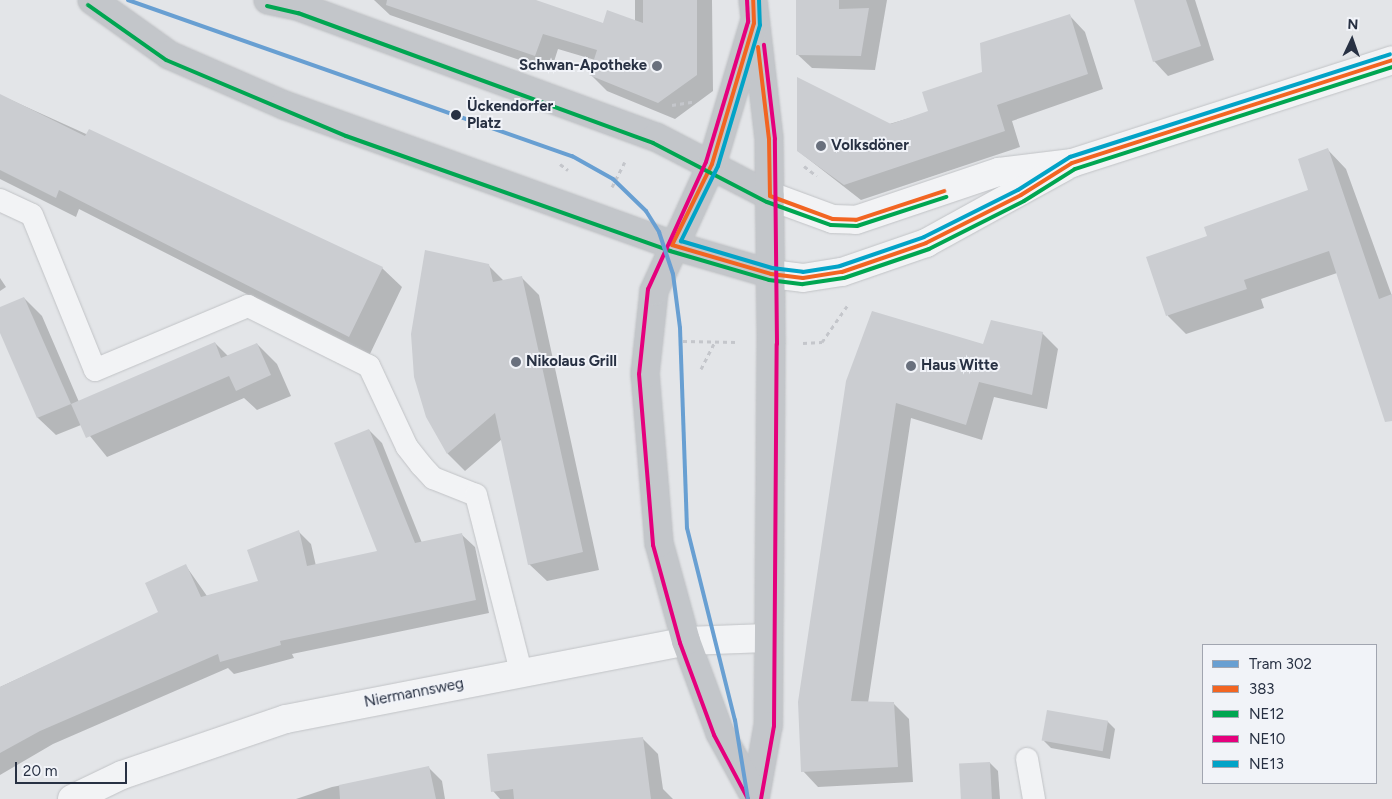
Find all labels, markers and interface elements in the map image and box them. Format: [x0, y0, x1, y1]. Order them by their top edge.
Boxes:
north arrow [1327, 15, 1377, 65]
text: N [1347, 16, 1359, 33]
place label: Schwan-Apotheke [519, 57, 647, 75]
marker: Schwan-Apotheke [651, 60, 663, 72]
place label: Ückendorfer Platz [467, 97, 553, 132]
marker: Ückendorfer Platz [449, 108, 463, 122]
place label: Volksdöner [831, 137, 909, 155]
marker: Volksdöner [815, 140, 827, 152]
place label: Nikolaus Grill [526, 353, 617, 371]
marker: Nikolaus Grill [510, 356, 522, 368]
place label: Haus Witte [921, 357, 998, 375]
marker: Haus Witte [905, 360, 917, 372]
legend [1202, 644, 1377, 784]
text: Tram 302 [1249, 655, 1312, 673]
street label: Niermannsweg [363, 675, 465, 711]
text: 383 [1249, 680, 1275, 698]
text: NE12 [1249, 705, 1284, 723]
text: NE10 [1249, 730, 1285, 748]
scale bar [18, 752, 130, 784]
text: NE13 [1249, 755, 1284, 773]
text: 20 m [23, 762, 57, 780]

